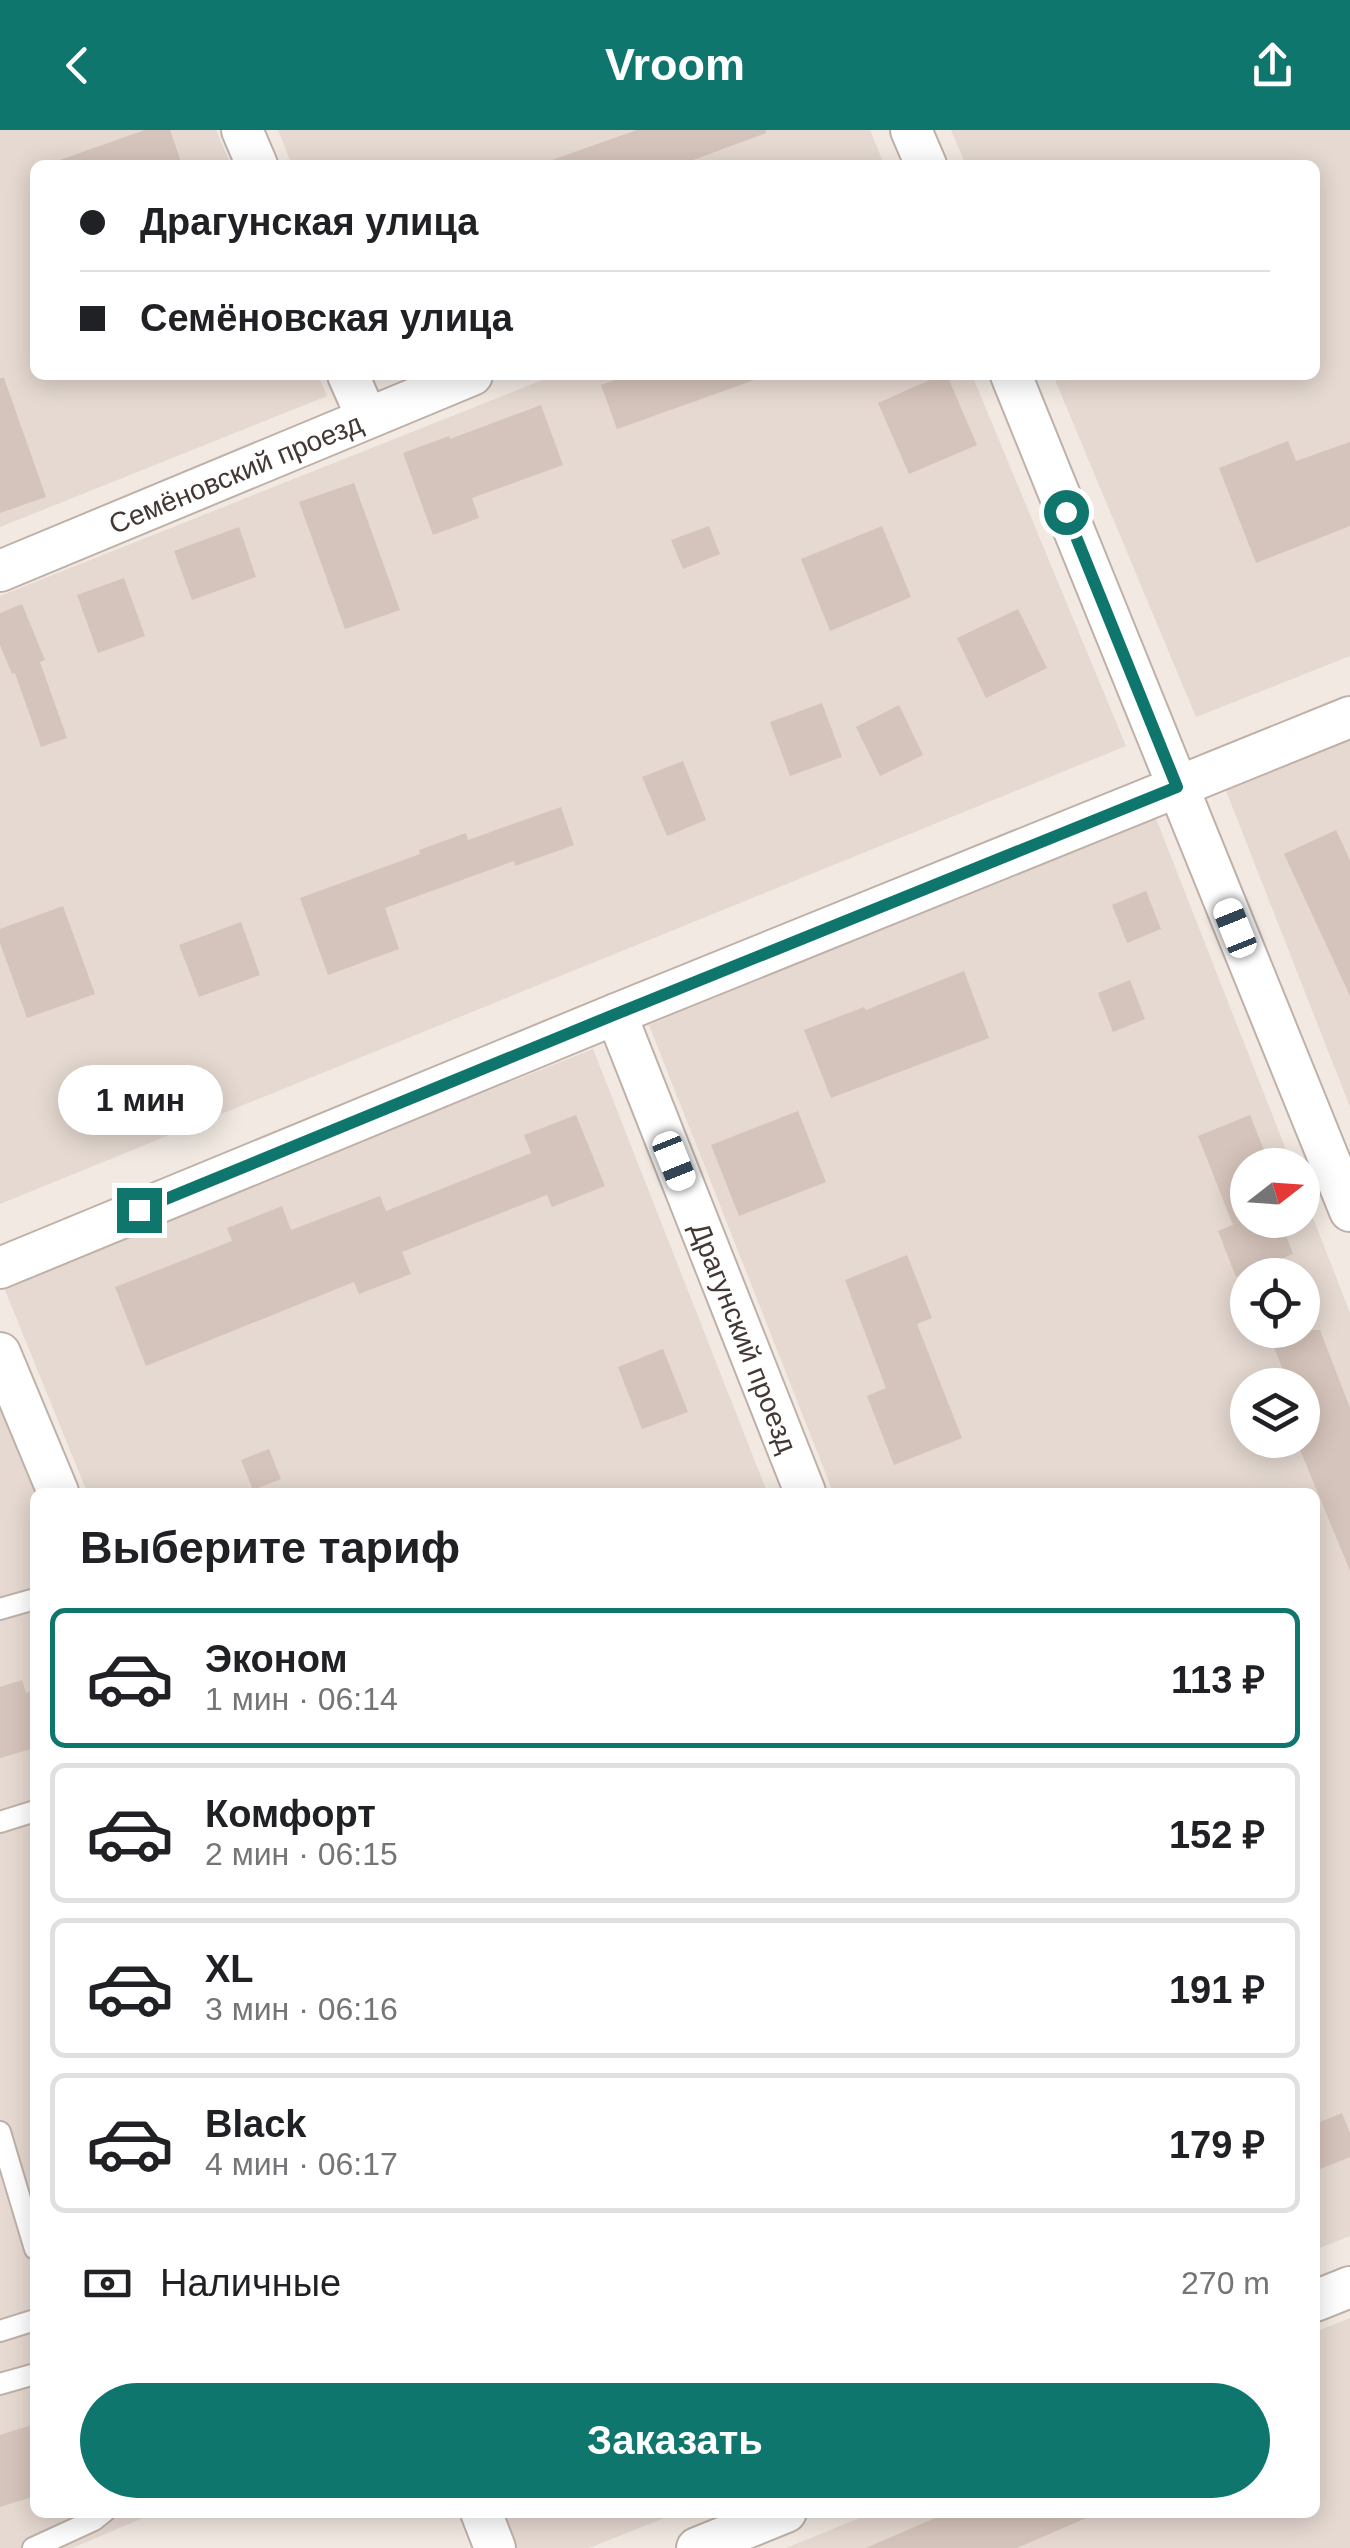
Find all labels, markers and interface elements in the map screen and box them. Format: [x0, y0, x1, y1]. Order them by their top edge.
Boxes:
icon: back [50, 38, 105, 93]
icon: share [1245, 38, 1300, 93]
text: Vroom [605, 39, 745, 90]
text: Драгунская улица [140, 201, 478, 243]
text: Семёновская улица [140, 297, 513, 339]
street label: Семёновский проезд [104, 407, 367, 540]
route start [1044, 490, 1089, 535]
car [1210, 895, 1260, 961]
callout: 1 мин [56, 1065, 222, 1135]
text: 1 мин [96, 1082, 185, 1118]
car [649, 1128, 699, 1194]
north arrow [1230, 1148, 1320, 1238]
map controls [1230, 1148, 1320, 1458]
route end [117, 1188, 162, 1233]
street label: Драгунский проезд [684, 1218, 803, 1457]
button: locate [1230, 1258, 1320, 1348]
button: layers [1230, 1368, 1320, 1458]
text: Выберите тариф [80, 1522, 460, 1573]
icon: car [85, 1633, 175, 1723]
text: Эконом [205, 1638, 348, 1680]
text: 113 ₽ [1171, 1659, 1265, 1701]
text: 1 мин · 06:14 [205, 1681, 398, 1717]
icon: car [85, 1788, 175, 1878]
text: Комфорт [205, 1793, 376, 1835]
text: 152 ₽ [1169, 1814, 1265, 1856]
text: 2 мин · 06:15 [205, 1836, 398, 1872]
icon: car [85, 1943, 175, 2033]
text: XL [205, 1948, 254, 1990]
text: 191 ₽ [1169, 1969, 1265, 2011]
text: 3 мин · 06:16 [205, 1991, 398, 2027]
icon: car [85, 2098, 175, 2188]
text: Black [205, 2103, 306, 2145]
text: 179 ₽ [1169, 2124, 1265, 2166]
text: 4 мин · 06:17 [205, 2146, 398, 2182]
icon: cash [80, 2256, 135, 2311]
text: Наличные [160, 2262, 341, 2304]
text: 270 m [1181, 2265, 1270, 2301]
button: Заказать [80, 2383, 1270, 2498]

